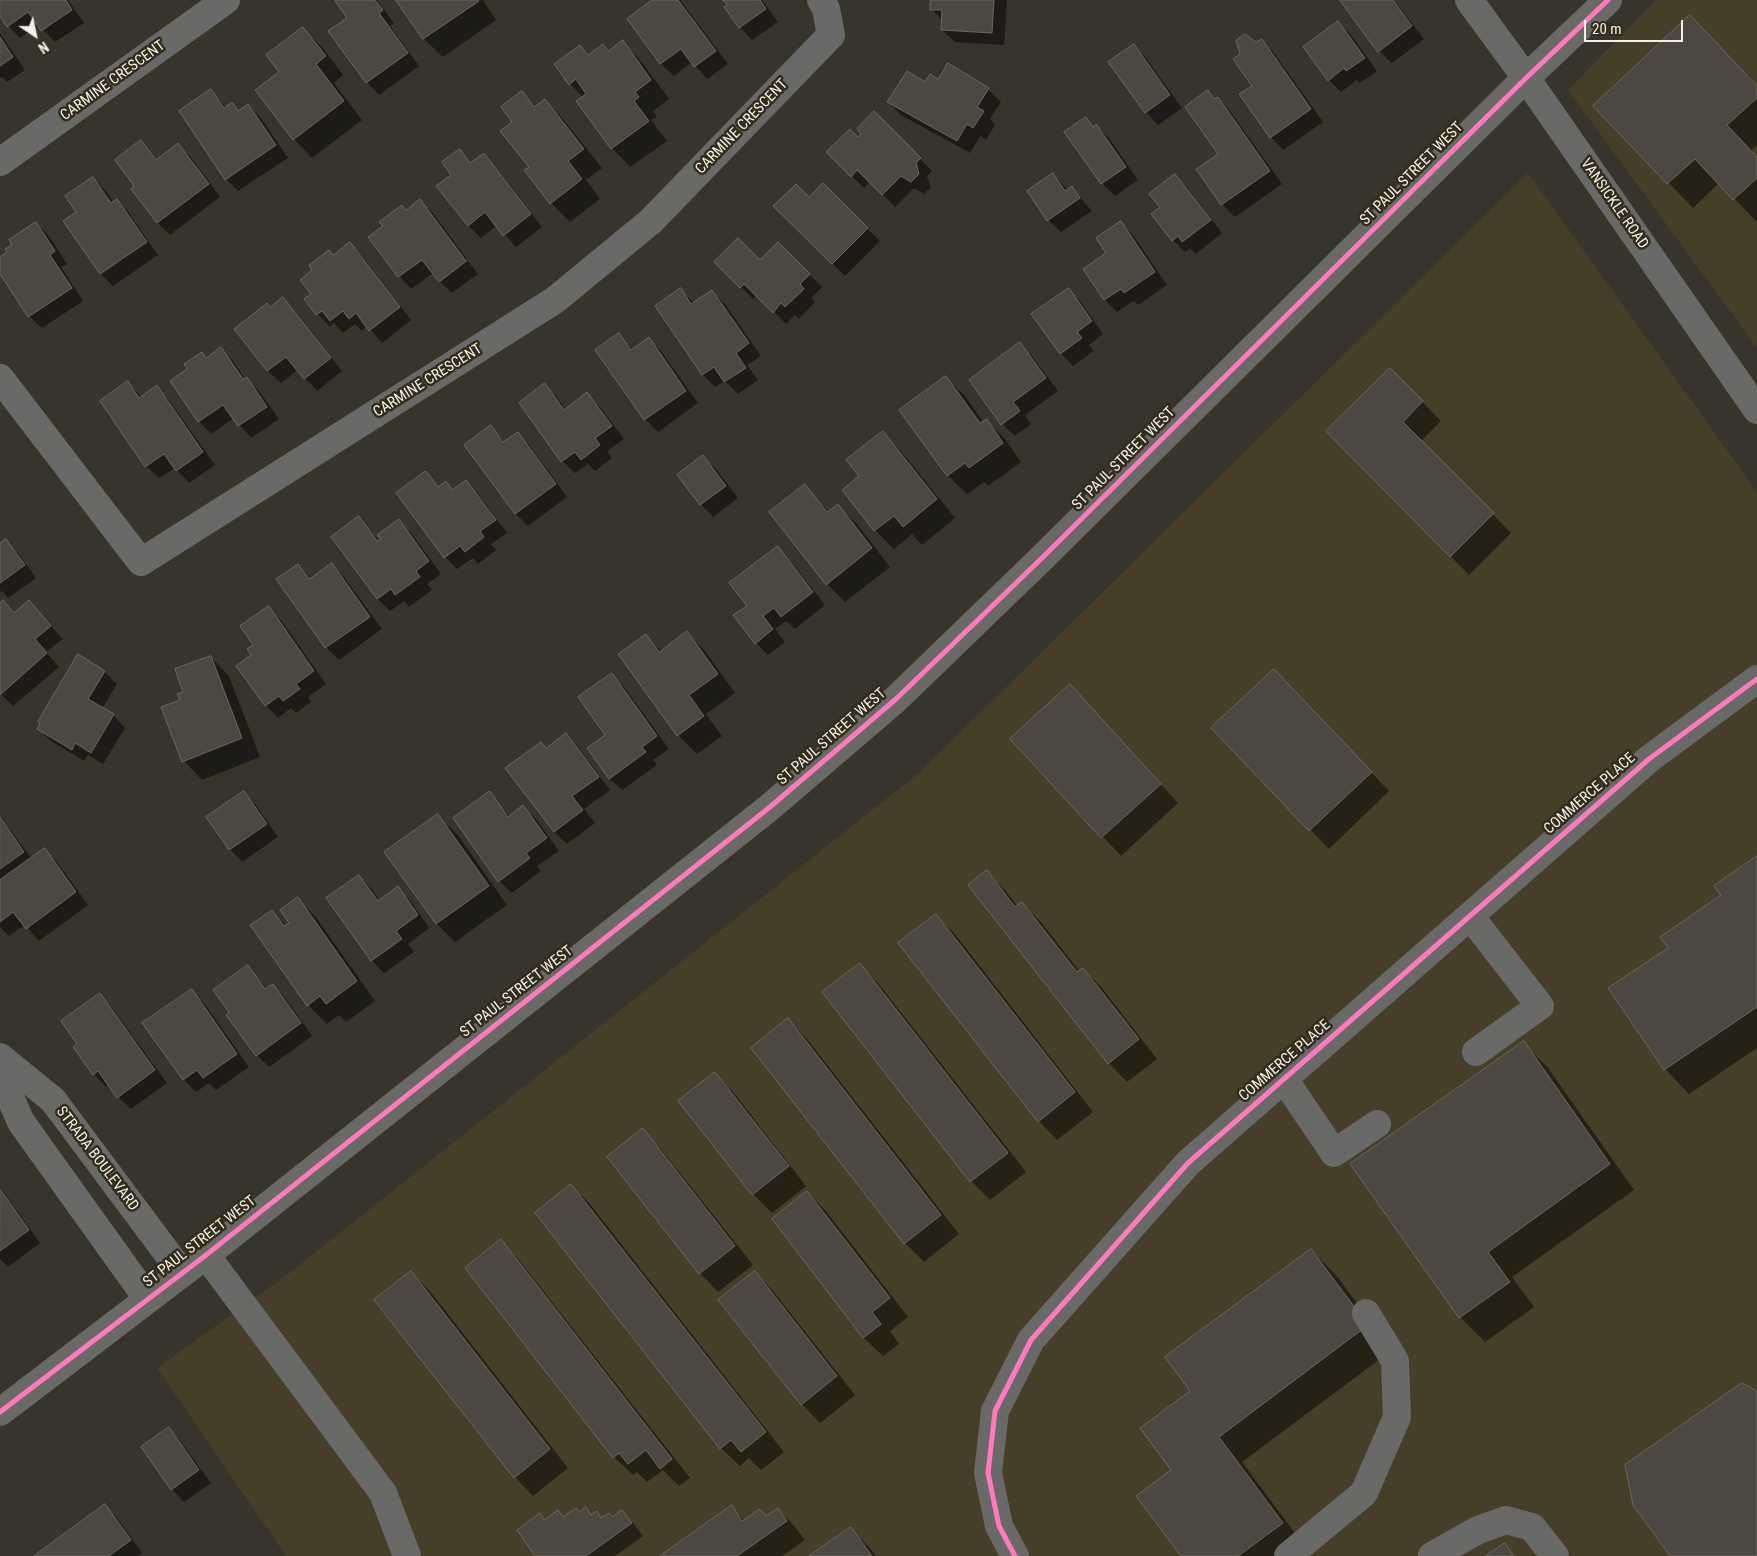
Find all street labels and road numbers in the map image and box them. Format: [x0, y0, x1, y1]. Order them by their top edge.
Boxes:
street label: CARMINE CRESCENT [57, 37, 169, 125]
street label: CARMINE CRESCENT [692, 76, 792, 178]
street label: ST PAUL STREET WEST [1357, 119, 1467, 229]
street label: VANSICKLE ROAD [1576, 155, 1652, 253]
street label: CARMINE CRESCENT [370, 340, 486, 422]
street label: ST PAUL STREET WEST [1069, 404, 1179, 514]
street label: ST PAUL STREET WEST [774, 685, 890, 789]
street label: COMMERCE PLACE [1541, 749, 1639, 839]
street label: ST PAUL STREET WEST [457, 942, 577, 1042]
street label: COMMERCE PLACE [1236, 1016, 1334, 1106]
street label: STRADA BOULEVARD [52, 1103, 142, 1215]
street label: ST PAUL STREET WEST [140, 1192, 260, 1292]

